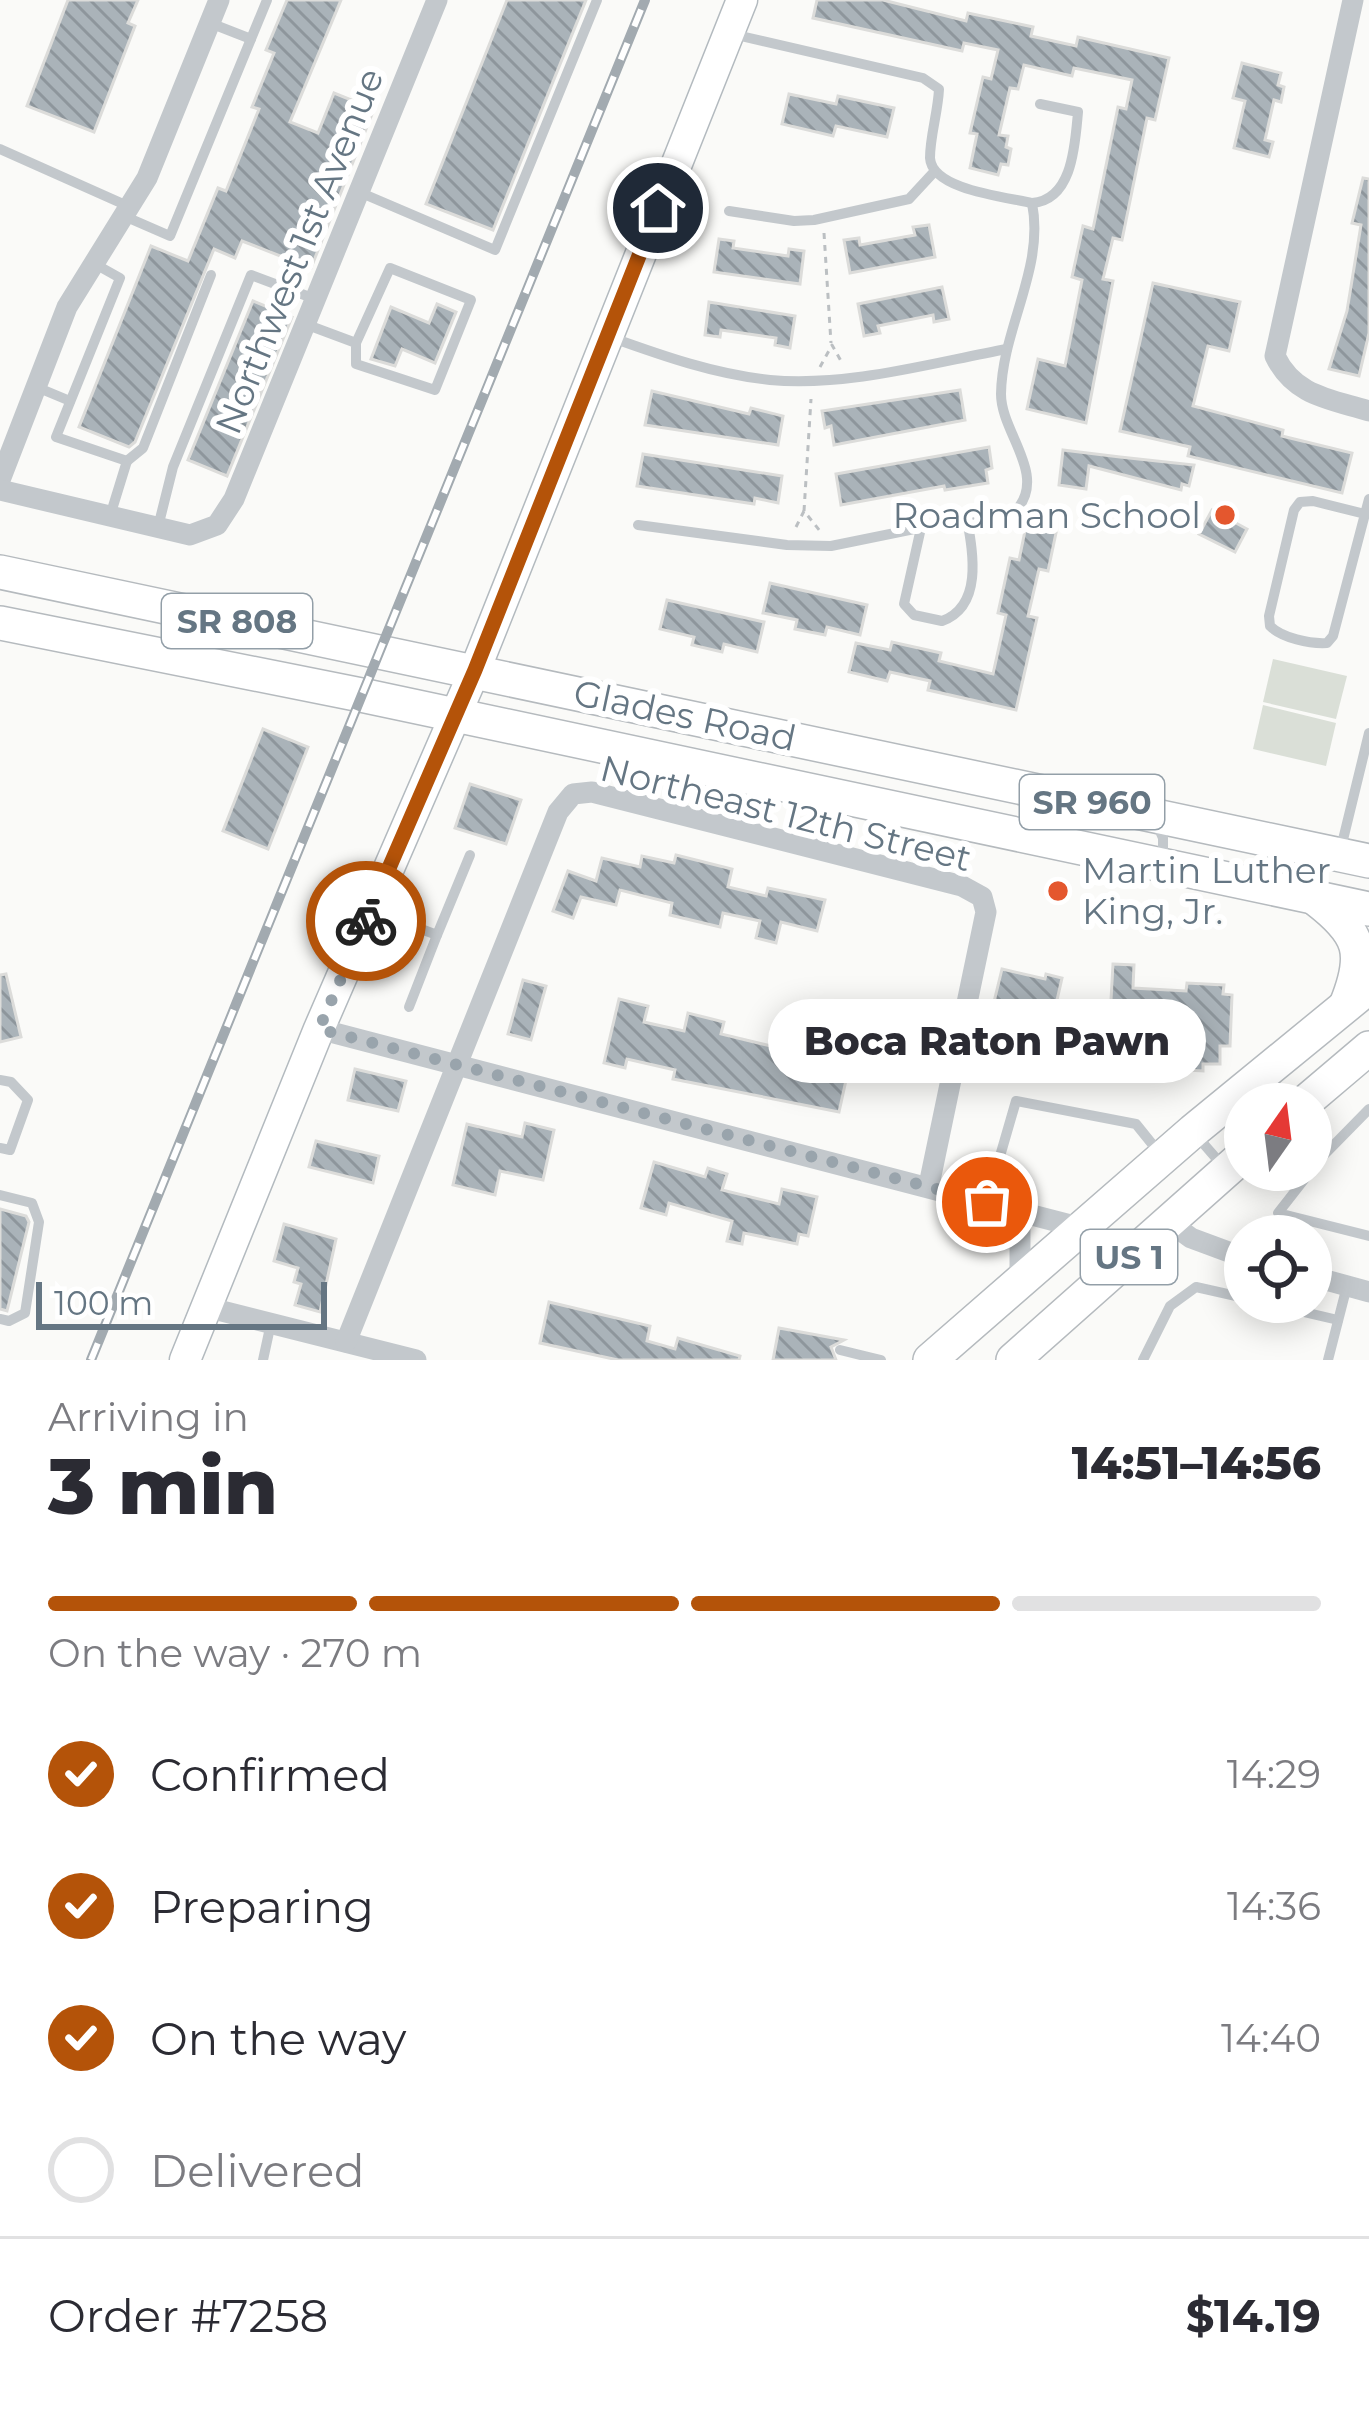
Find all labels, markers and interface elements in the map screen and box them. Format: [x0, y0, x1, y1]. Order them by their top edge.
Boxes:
street label: Northwest 1st Avenue [205, 62, 393, 440]
pin [607, 157, 709, 259]
icon: home [625, 175, 691, 241]
place label: Roadman School [892, 493, 1201, 537]
marker: Roadman School [1212, 502, 1238, 528]
road number: SR 808 [162, 594, 312, 648]
street label: Glades Road [570, 670, 800, 760]
street label: Northeast 12th Street [596, 746, 976, 880]
road number: SR 960 [1020, 775, 1164, 829]
place label: Martin Luther King, Jr. [1082, 848, 1331, 933]
courier [306, 861, 426, 981]
marker: Martin Luther King, Jr. [1045, 878, 1071, 904]
icon: bike [333, 888, 399, 954]
callout: Boca Raton Pawn [768, 998, 1206, 1082]
text: Boca Raton Pawn [804, 1017, 1170, 1065]
north arrow [1224, 1083, 1332, 1191]
map controls [1224, 1083, 1332, 1323]
pin [936, 1151, 1038, 1253]
icon: bag [954, 1169, 1020, 1235]
button: locate [1224, 1215, 1332, 1323]
road number: US 1 [1081, 1230, 1177, 1284]
scale bar [36, 1276, 327, 1329]
text: 100 m [54, 1283, 153, 1323]
text: Arriving in [48, 1393, 249, 1441]
text: 14:51–14:56 [1072, 1435, 1321, 1490]
text: 3 min [48, 1438, 278, 1534]
text: On the way · 270 m [48, 1629, 422, 1677]
icon: check [48, 1741, 114, 1807]
text: Confirmed [150, 1747, 390, 1802]
text: 14:29 [1227, 1750, 1321, 1798]
icon: check [48, 1873, 114, 1939]
text: Preparing [150, 1879, 374, 1934]
text: 14:36 [1227, 1882, 1321, 1930]
icon: check [48, 2005, 114, 2071]
text: On the way [150, 2011, 406, 2066]
text: 14:40 [1221, 2014, 1321, 2062]
text: Delivered [150, 2143, 365, 2198]
text: Order #7258 [48, 2288, 328, 2343]
text: $14.19 [1186, 2288, 1321, 2343]

